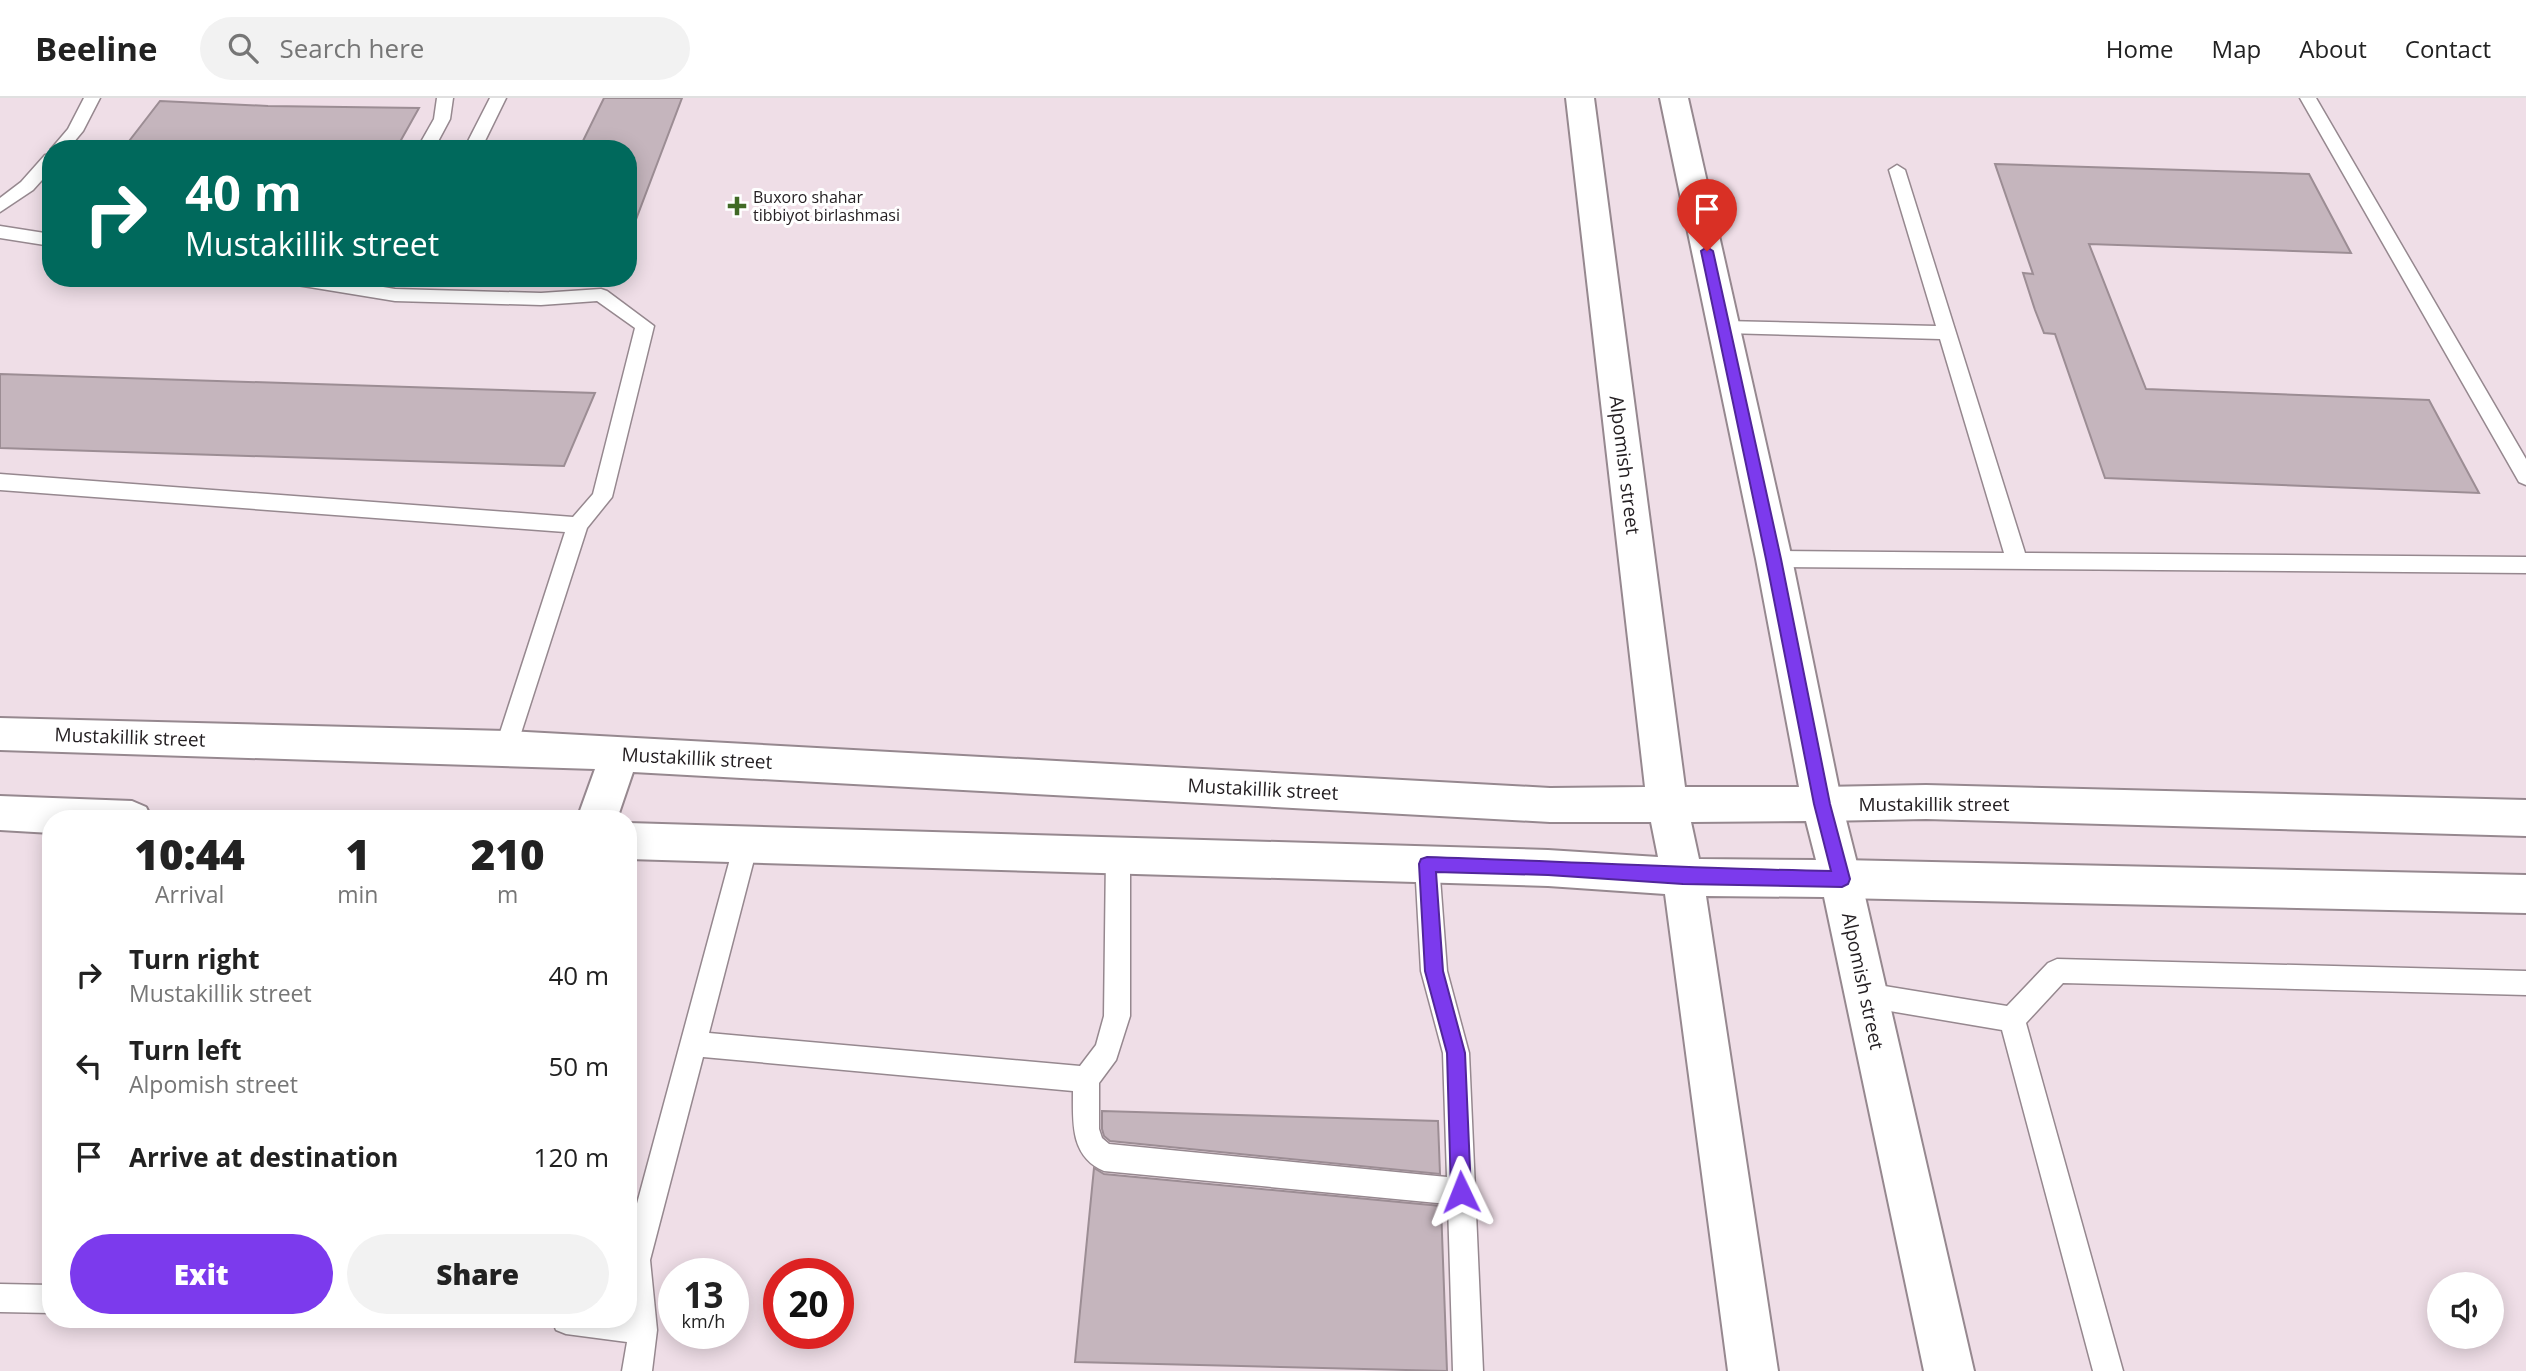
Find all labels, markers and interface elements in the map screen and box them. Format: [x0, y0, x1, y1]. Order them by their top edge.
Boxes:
search box [200, 17, 690, 80]
text: Beeline [35, 26, 158, 71]
icon: search [224, 29, 262, 67]
text: Search here [280, 30, 424, 66]
text: Home [2106, 32, 2174, 65]
text: Map [2212, 32, 2261, 65]
text: About [2299, 32, 2367, 65]
text: Contact [2405, 32, 2491, 65]
text: 40 m [185, 159, 302, 225]
icon: right [70, 168, 161, 259]
pin [1677, 179, 1737, 251]
place label: Buxoro shahar tibbiyot birlashmasi [753, 186, 900, 226]
icon: arrive [1688, 190, 1726, 228]
marker: Buxoro shahar tibbiyot birlashmasi [727, 196, 747, 216]
text: Mustakillik street [185, 222, 439, 265]
street label: Alpomish street [1604, 394, 1646, 536]
street label: Mustakillik street [54, 721, 206, 753]
street label: Mustakillik street [621, 741, 773, 775]
street label: Mustakillik street [1187, 772, 1339, 806]
street label: Mustakillik street [1859, 791, 2010, 817]
text: 10:44 [134, 825, 245, 882]
text: 1 [346, 825, 370, 882]
text: 210 [471, 825, 545, 882]
text: Arrival [155, 878, 224, 910]
text: min [337, 878, 378, 910]
text: m [497, 878, 518, 910]
street label: Alpomish street [1836, 910, 1890, 1052]
text: Turn right [129, 941, 260, 977]
icon: right [70, 956, 108, 994]
text: 40 m [548, 957, 609, 993]
text: Mustakillik street [129, 977, 312, 1009]
text: Turn left [129, 1032, 241, 1068]
icon: left [70, 1047, 108, 1085]
text: 50 m [548, 1048, 609, 1084]
text: Alpomish street [129, 1068, 298, 1100]
icon: arrive [70, 1138, 108, 1176]
text: Arrive at destination [129, 1139, 398, 1175]
text: 120 m [534, 1139, 609, 1175]
position arrow [1424, 1155, 1498, 1229]
button: Exit [70, 1234, 333, 1314]
button: Share [347, 1234, 609, 1314]
speed limit sign: 20 [763, 1258, 854, 1349]
text: 13 [683, 1271, 724, 1318]
map controls [2427, 1272, 2504, 1349]
button: sound [2427, 1272, 2504, 1349]
text: km/h [682, 1309, 725, 1333]

